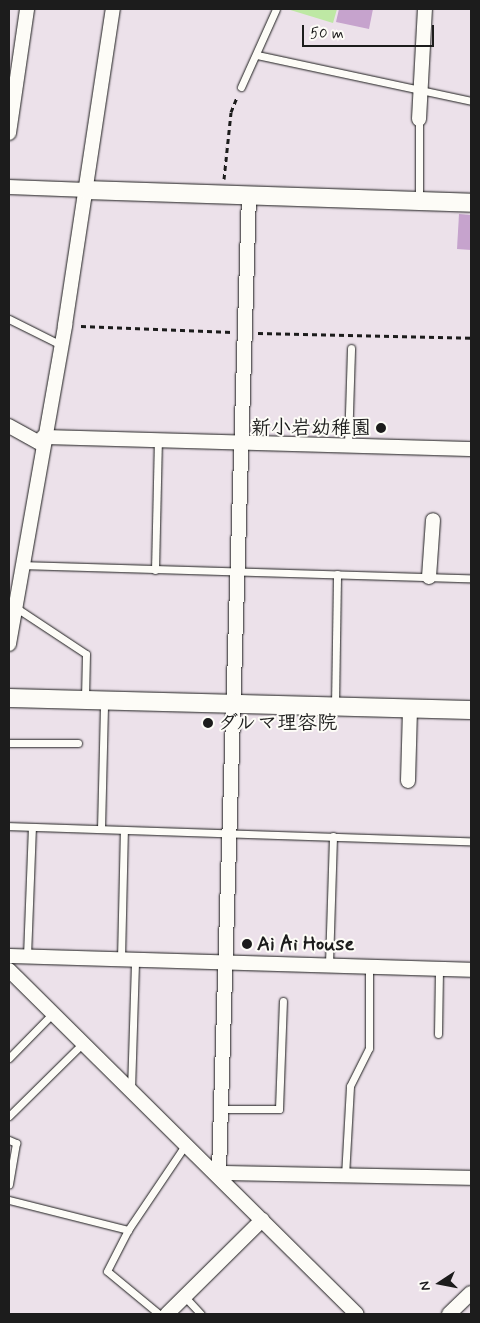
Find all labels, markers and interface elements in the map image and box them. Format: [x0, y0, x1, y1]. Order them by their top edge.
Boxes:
scale bar [305, 15, 438, 47]
text: 50 m [310, 24, 344, 44]
place label: 新小岩幼稚園 [251, 416, 371, 440]
marker: 新小岩幼稚園 [375, 422, 387, 434]
place label: ダルマ理容院 [218, 711, 338, 735]
marker: ダルマ理容院 [202, 717, 214, 729]
place label: Ai Ai House [257, 932, 351, 956]
marker: Ai Ai House [241, 938, 253, 950]
north arrow [415, 1258, 465, 1308]
text: N [416, 1280, 435, 1292]

